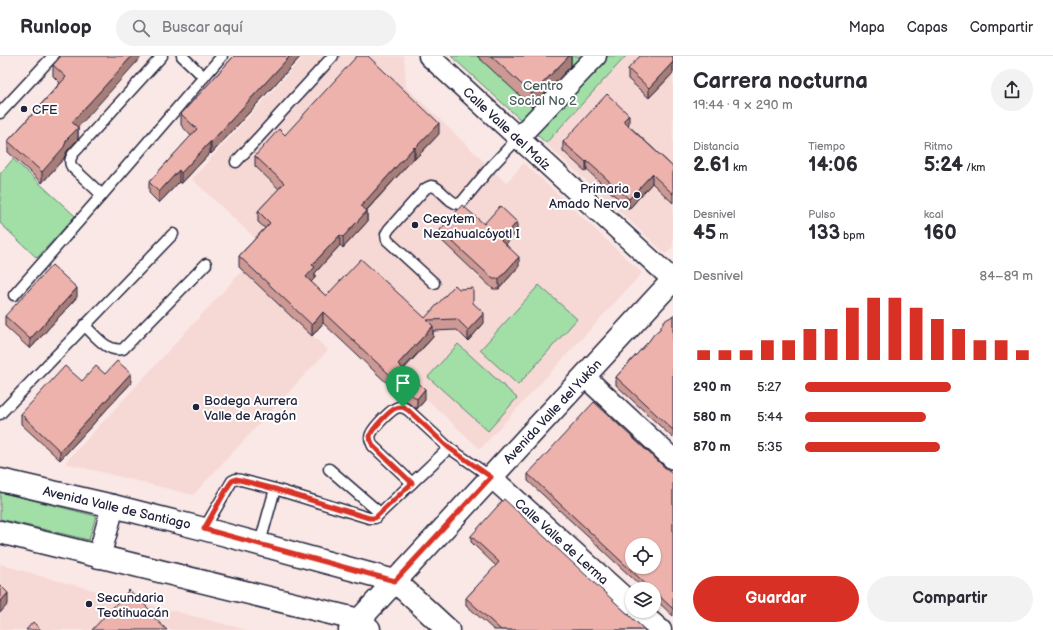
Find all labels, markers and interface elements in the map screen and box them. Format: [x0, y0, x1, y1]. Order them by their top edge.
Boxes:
search box [116, 10, 396, 46]
text: Runloop [20, 16, 92, 39]
icon: search [130, 17, 152, 39]
text: Buscar aquí [162, 18, 243, 37]
text: Mapa [849, 19, 885, 36]
text: Capas [907, 19, 948, 36]
text: Compartir [970, 19, 1033, 36]
text: Carrera nocturna [693, 68, 868, 95]
button: share [991, 69, 1033, 111]
park label: Centro Social No 2 [509, 78, 577, 109]
street label: Calle Valle del Maíz [459, 84, 554, 174]
text: 19:44 · 9 × 290 m [693, 97, 793, 113]
place label: CFE [32, 102, 58, 118]
marker: CFE [19, 104, 29, 114]
text: Distancia [693, 140, 739, 153]
text: Tiempo [808, 140, 845, 153]
text: Ritmo [924, 140, 953, 153]
text: 2.61 [693, 153, 730, 177]
text: 14:06 [808, 153, 858, 177]
text: 5:24 [924, 153, 963, 177]
text: km [730, 161, 747, 174]
text: /km [963, 161, 985, 174]
place label: Primaria Amado Nervo [549, 181, 629, 212]
marker: Primaria Amado Nervo [632, 190, 642, 200]
text: Desnivel [693, 208, 735, 221]
text: Pulso [808, 208, 836, 221]
text: kcal [924, 208, 943, 221]
place label: Cecytem Nezahualcóyotl I [423, 211, 520, 242]
marker: Cecytem Nezahualcóyotl I [410, 220, 420, 230]
text: 45 [693, 221, 716, 245]
text: 133 [808, 221, 840, 245]
text: 160 [924, 221, 957, 245]
text: m [716, 229, 728, 242]
text: bpm [840, 229, 865, 242]
text: Desnivel [693, 268, 743, 284]
text: 84–89 m [980, 268, 1033, 284]
street label: Avenida Valle del Yukón [500, 356, 605, 467]
pin [386, 366, 420, 407]
icon: arrive [392, 372, 414, 394]
text: 290 m [693, 379, 731, 395]
text: 5:27 [757, 379, 781, 395]
place label: Bodega Aurrera Valle de Aragón [204, 393, 298, 424]
marker: Bodega Aurrera Valle de Aragón [191, 402, 201, 412]
text: 580 m [693, 409, 731, 425]
text: 5:44 [757, 409, 783, 425]
text: 870 m [693, 439, 731, 455]
text: 5:35 [757, 439, 783, 455]
street label: Avenida Valle de Santiago [41, 483, 192, 533]
street label: Calle Valle de Lerma [511, 495, 612, 588]
map controls [625, 538, 661, 618]
button: locate [625, 538, 661, 574]
button: Guardar [693, 576, 859, 622]
button: Compartir [867, 576, 1033, 622]
button: layers [625, 582, 661, 618]
place label: Secundaria Teotihuacán [97, 590, 169, 621]
marker: Secundaria Teotihuacán [84, 599, 94, 609]

